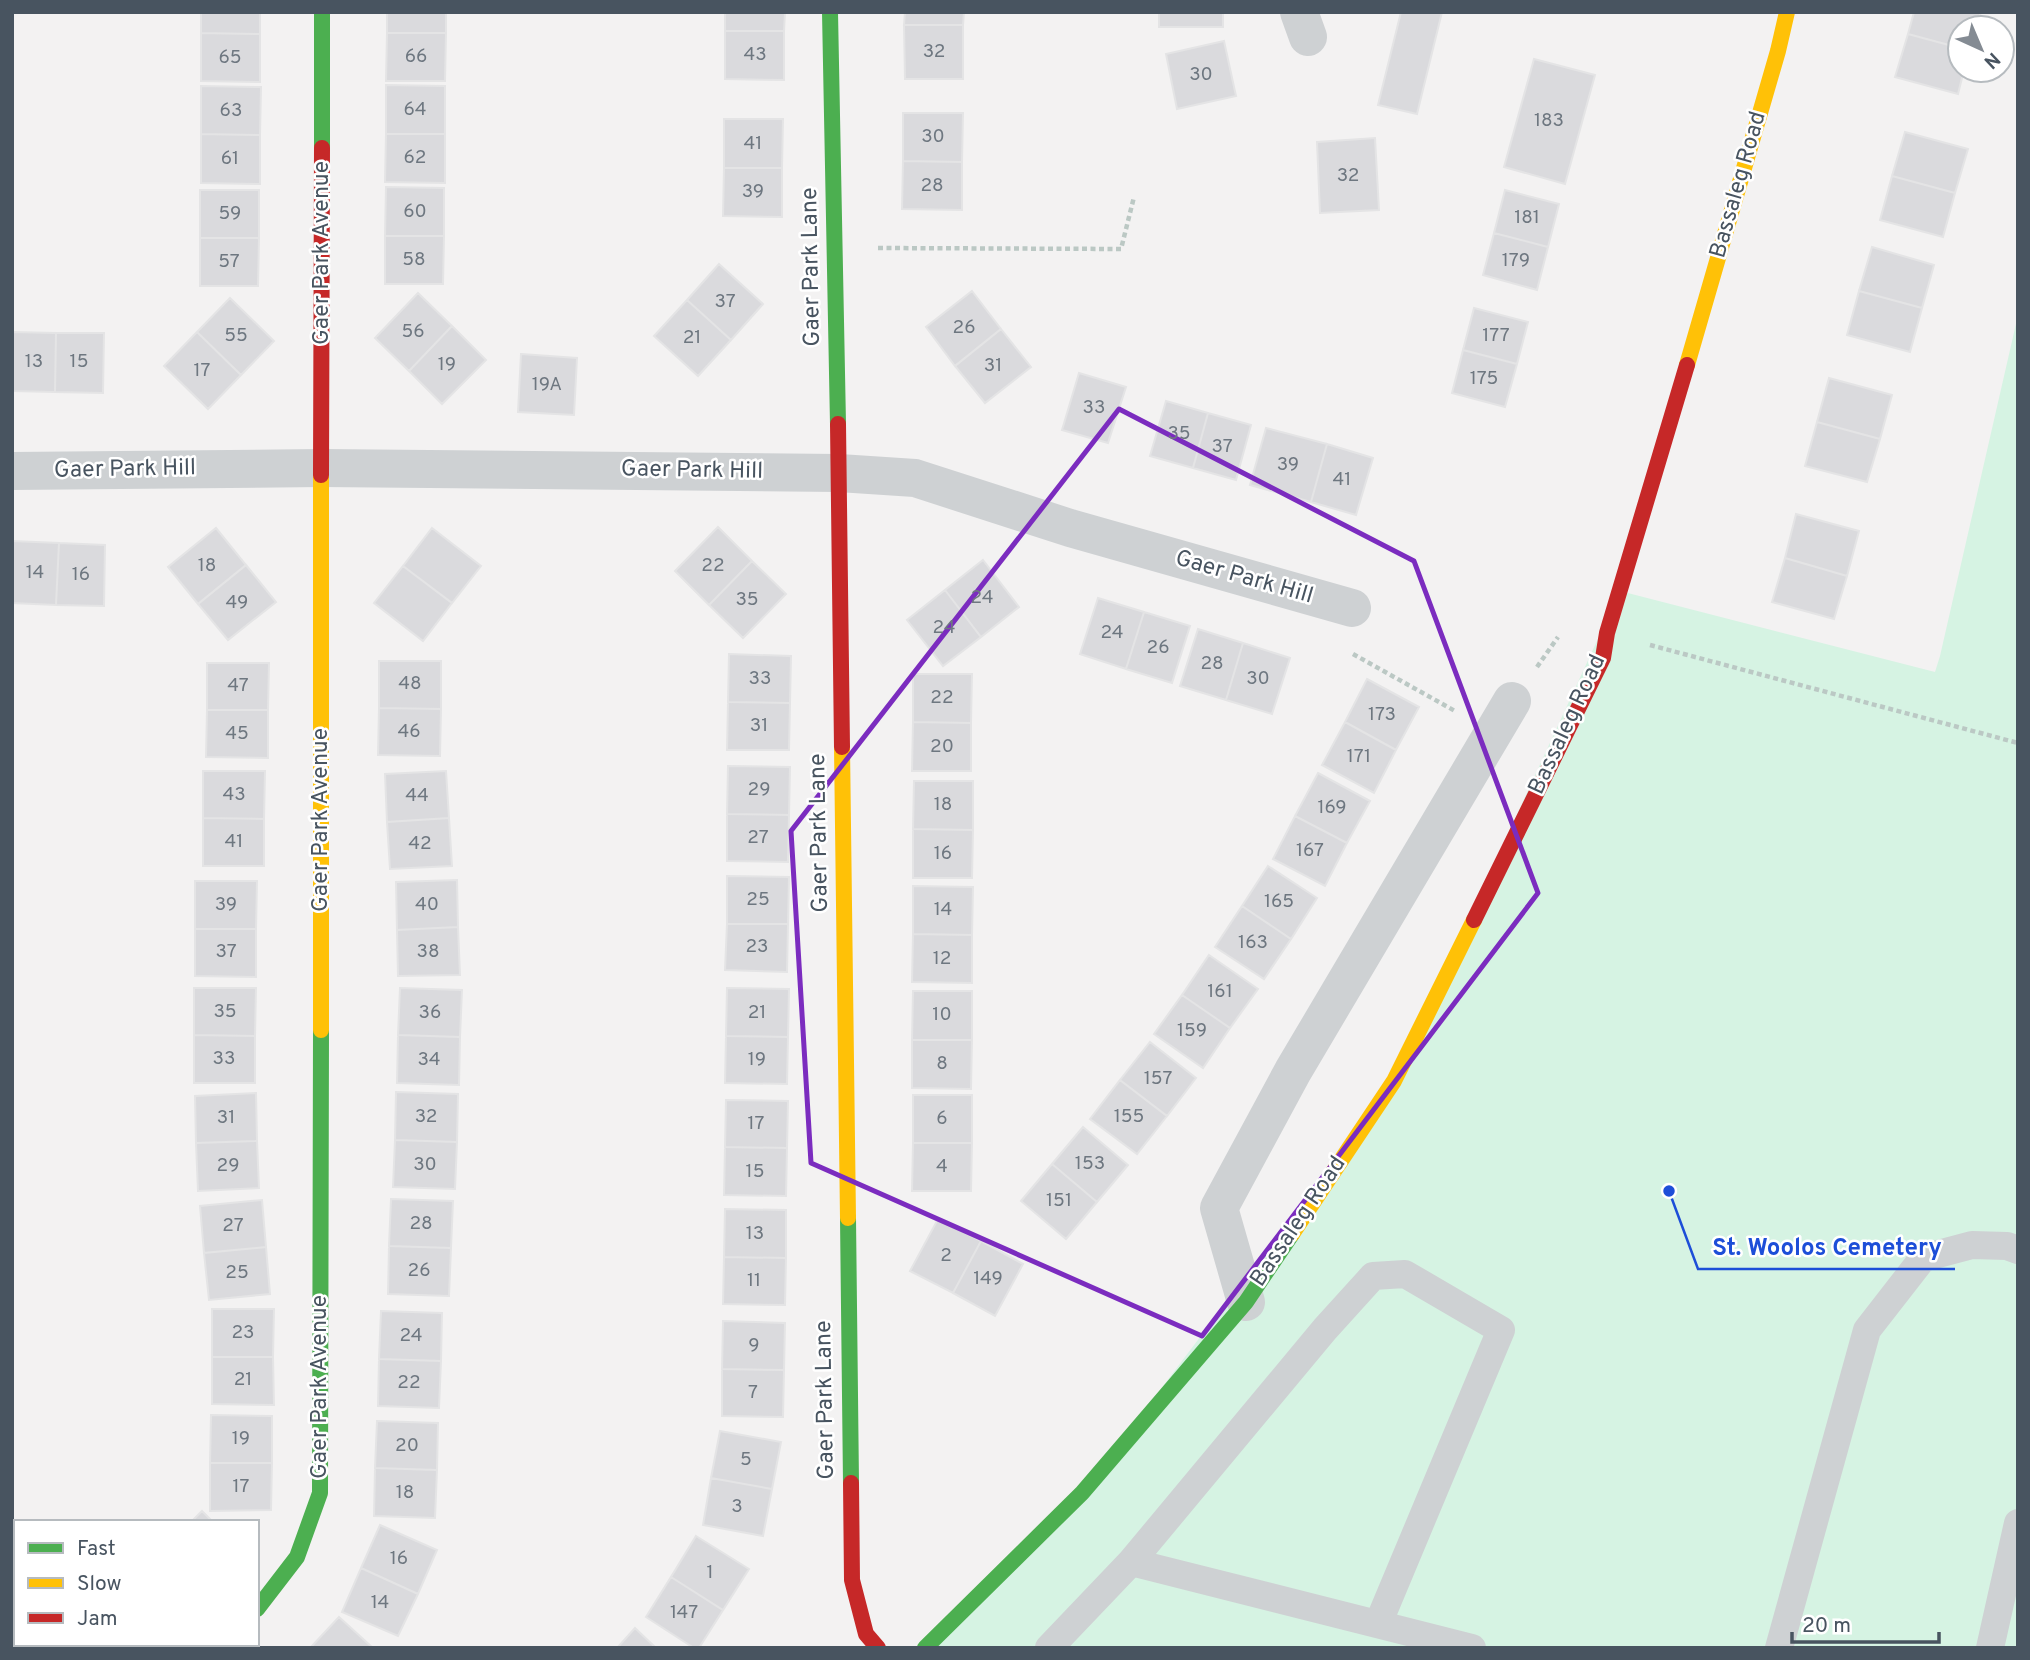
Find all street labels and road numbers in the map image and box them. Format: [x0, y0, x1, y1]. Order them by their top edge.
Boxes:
street label: Bassaleg Road [1704, 108, 1774, 262]
street label: Gaer Park Avenue [308, 161, 337, 345]
street label: Gaer Park Lane [796, 187, 828, 347]
street label: Gaer Park Hill [54, 454, 196, 486]
street label: Gaer Park Hill [621, 455, 763, 487]
street label: Gaer Park Hill [1172, 544, 1316, 612]
street label: Bassaleg Road [1523, 650, 1613, 800]
street label: Gaer Park Avenue [307, 728, 336, 912]
street label: Gaer Park Lane [804, 753, 836, 913]
street label: Bassaleg Road [1245, 1151, 1353, 1293]
street label: Gaer Park Avenue [306, 1295, 335, 1479]
street label: Gaer Park Lane [810, 1320, 842, 1480]

